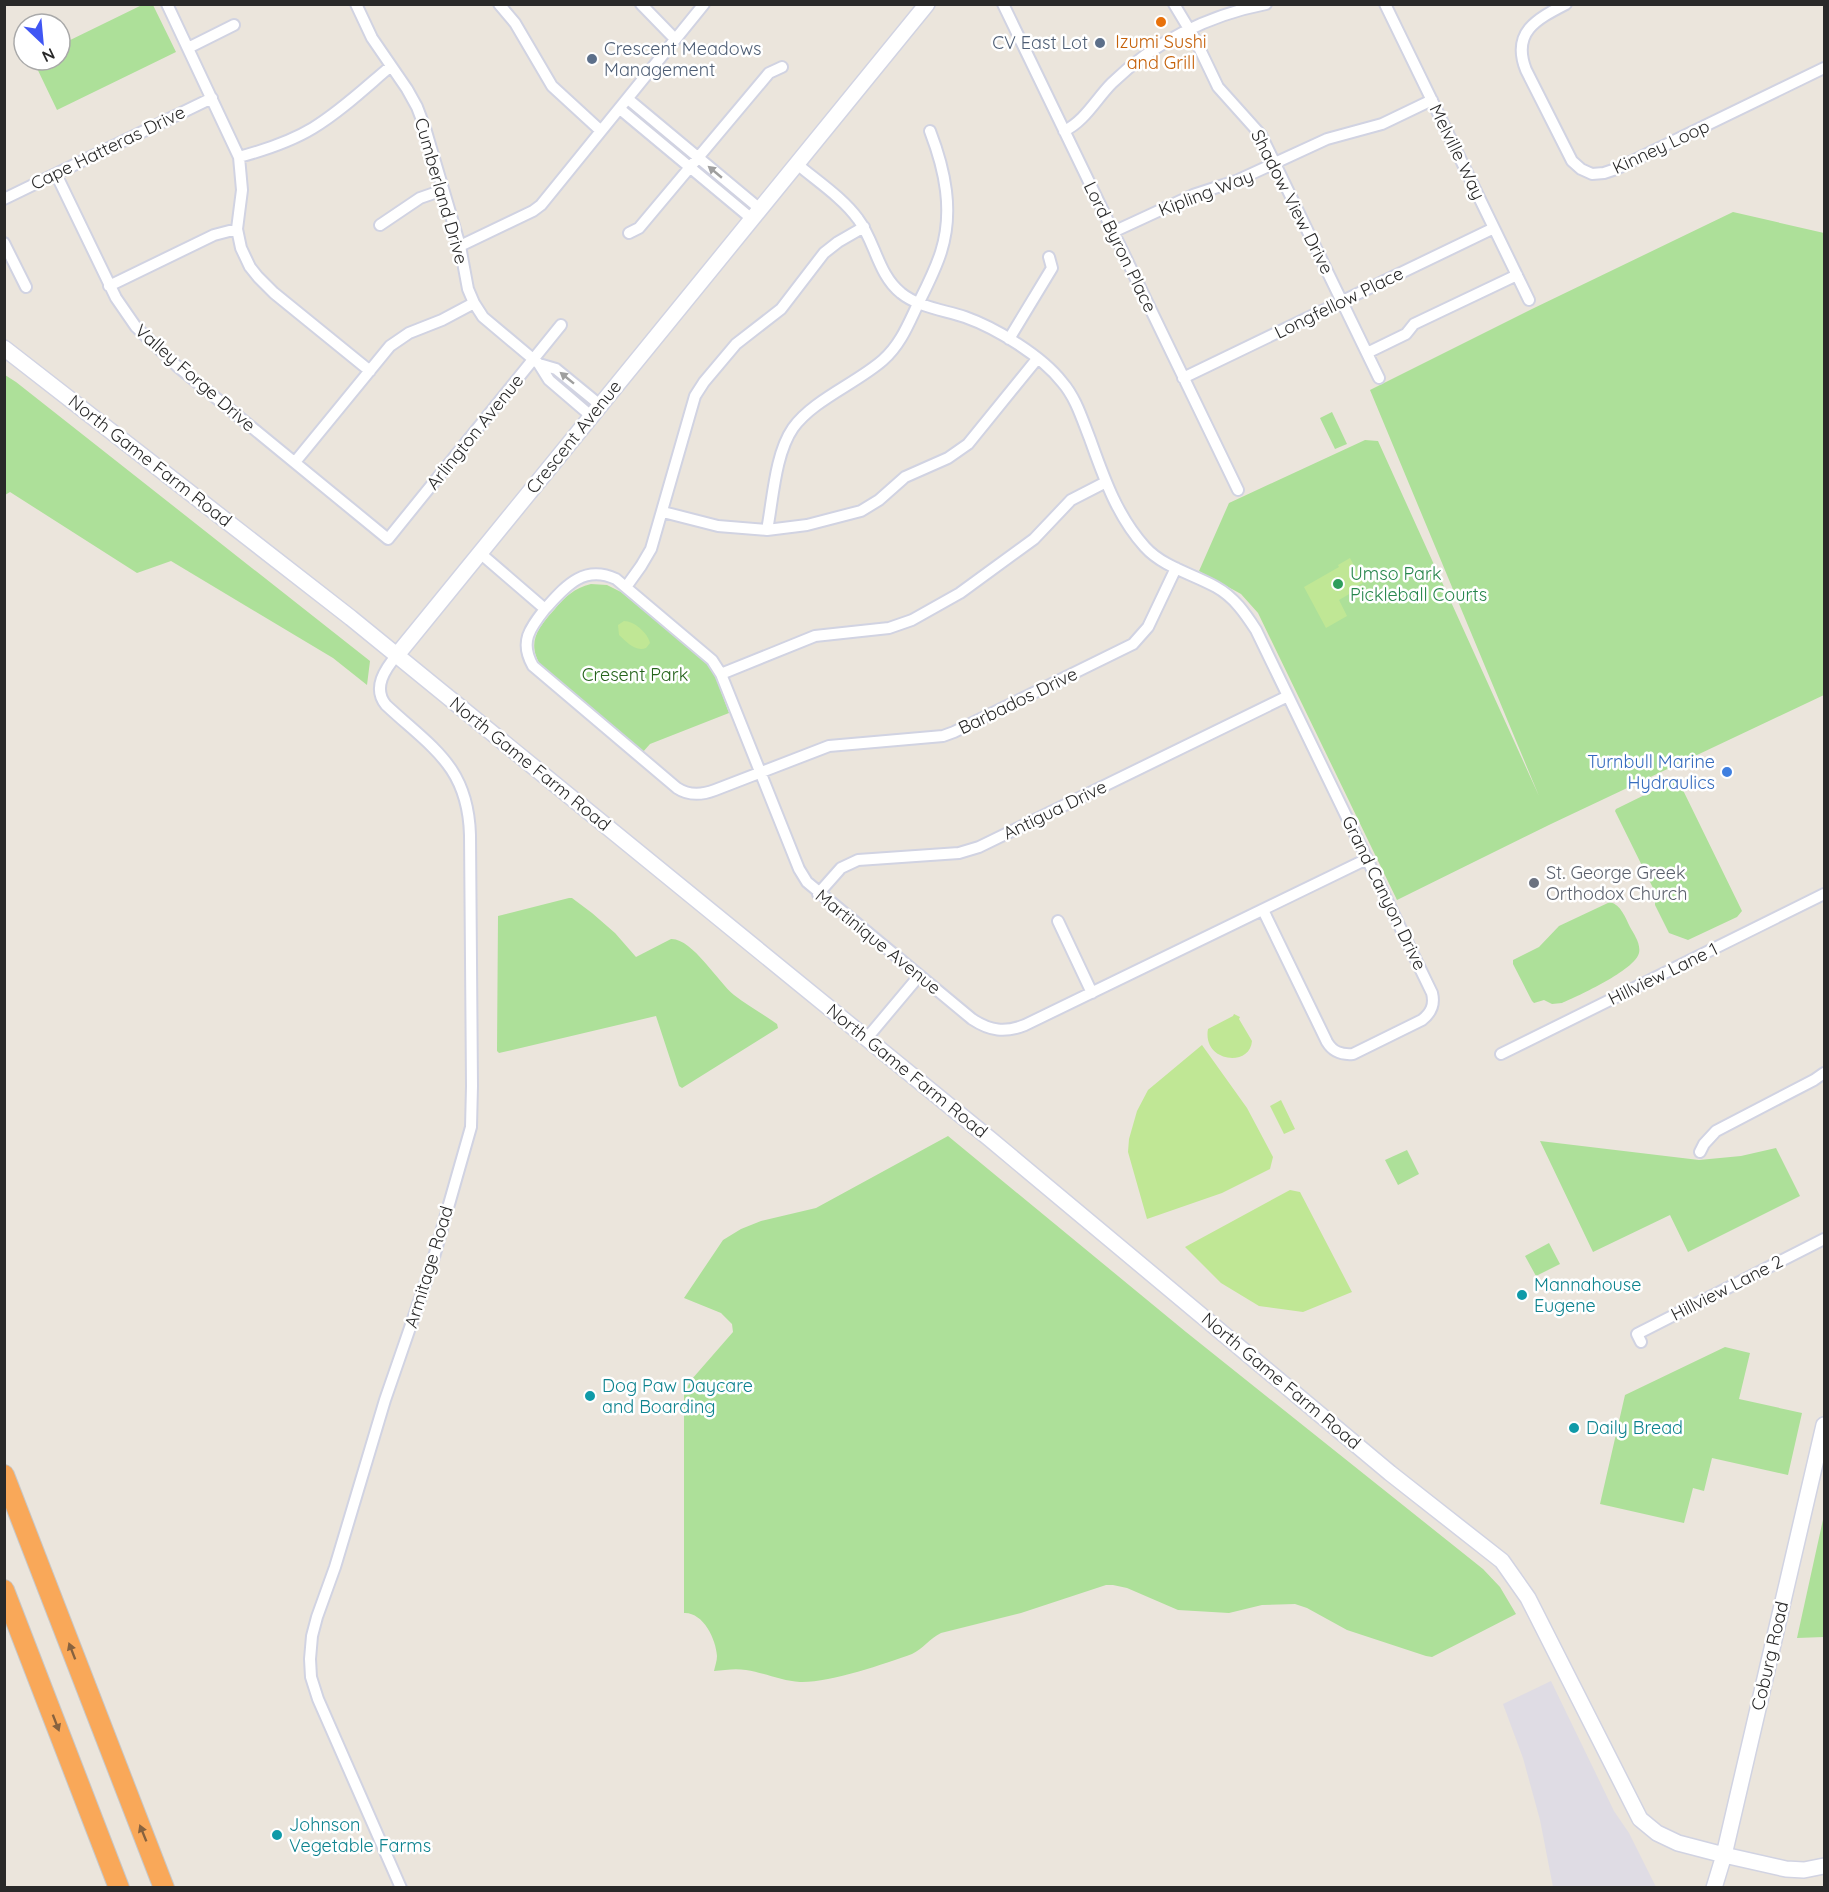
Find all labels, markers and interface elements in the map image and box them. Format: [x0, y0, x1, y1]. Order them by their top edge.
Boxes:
north arrow [12, 12, 72, 72]
marker: Izumi Sushi and Grill [1154, 15, 1168, 29]
place label: Izumi Sushi and Grill [1115, 30, 1207, 74]
place label: CV East Lot [992, 31, 1088, 54]
marker: CV East Lot [1093, 36, 1107, 50]
place label: Crescent Meadows Management [604, 37, 762, 81]
text: N [39, 44, 58, 67]
marker: Crescent Meadows Management [585, 52, 599, 66]
street label: Cape Hatteras Drive [27, 100, 189, 195]
street label: Melville Way [1424, 100, 1491, 203]
street label: Kinney Loop [1609, 114, 1713, 179]
street label: Cumberland Drive [410, 115, 473, 267]
street label: Shadow View Drive [1246, 126, 1339, 278]
street label: Kipling Way [1155, 164, 1257, 221]
one-way arrow [708, 166, 723, 179]
street label: Lord Byron Place [1079, 178, 1162, 316]
street label: Longfellow Place [1270, 261, 1407, 344]
street label: Valley Forge Drive [130, 319, 260, 436]
street label: Arlington Avenue [421, 369, 528, 494]
one-way arrow [560, 373, 575, 385]
street label: Crescent Avenue [521, 375, 626, 498]
street label: North Game Farm Road [64, 390, 237, 532]
place label: Umso Park Pickleball Courts [1350, 562, 1487, 606]
marker: Umso Park Pickleball Courts [1331, 577, 1345, 591]
street label: Barbados Drive [954, 662, 1081, 739]
park label: Cresent Park [582, 663, 688, 686]
street label: North Game Farm Road [445, 691, 616, 836]
place label: Turnbull Marine Hydraulics [1587, 750, 1715, 794]
marker: Turnbull Marine Hydraulics [1720, 765, 1734, 779]
street label: Antigua Drive [999, 775, 1110, 845]
street label: Grand Canyon Drive [1337, 812, 1432, 974]
place label: St. George Greek Orthodox Church [1546, 861, 1687, 905]
marker: St. George Greek Orthodox Church [1527, 876, 1541, 890]
street label: Martinique Avenue [811, 884, 946, 999]
street label: Hillview Lane 1 [1604, 937, 1721, 1010]
street label: North Game Farm Road [822, 998, 993, 1143]
street label: Armitage Road [399, 1203, 458, 1331]
street label: Hillview Lane 2 [1667, 1249, 1787, 1326]
place label: Mannahouse Eugene [1534, 1273, 1641, 1317]
marker: Mannahouse Eugene [1515, 1288, 1529, 1302]
street label: North Game Farm Road [1197, 1307, 1366, 1454]
place label: Dog Paw Daycare and Boarding [602, 1374, 753, 1418]
marker: Dog Paw Daycare and Boarding [583, 1389, 597, 1403]
place label: Daily Bread [1586, 1416, 1683, 1439]
marker: Daily Bread [1567, 1421, 1581, 1435]
street label: Coburg Road [1746, 1599, 1793, 1713]
one-way arrow [67, 1642, 77, 1660]
one-way arrow [51, 1714, 61, 1732]
place label: Johnson Vegetable Farms [289, 1813, 431, 1857]
one-way arrow [138, 1824, 147, 1842]
marker: Johnson Vegetable Farms [270, 1828, 284, 1842]

